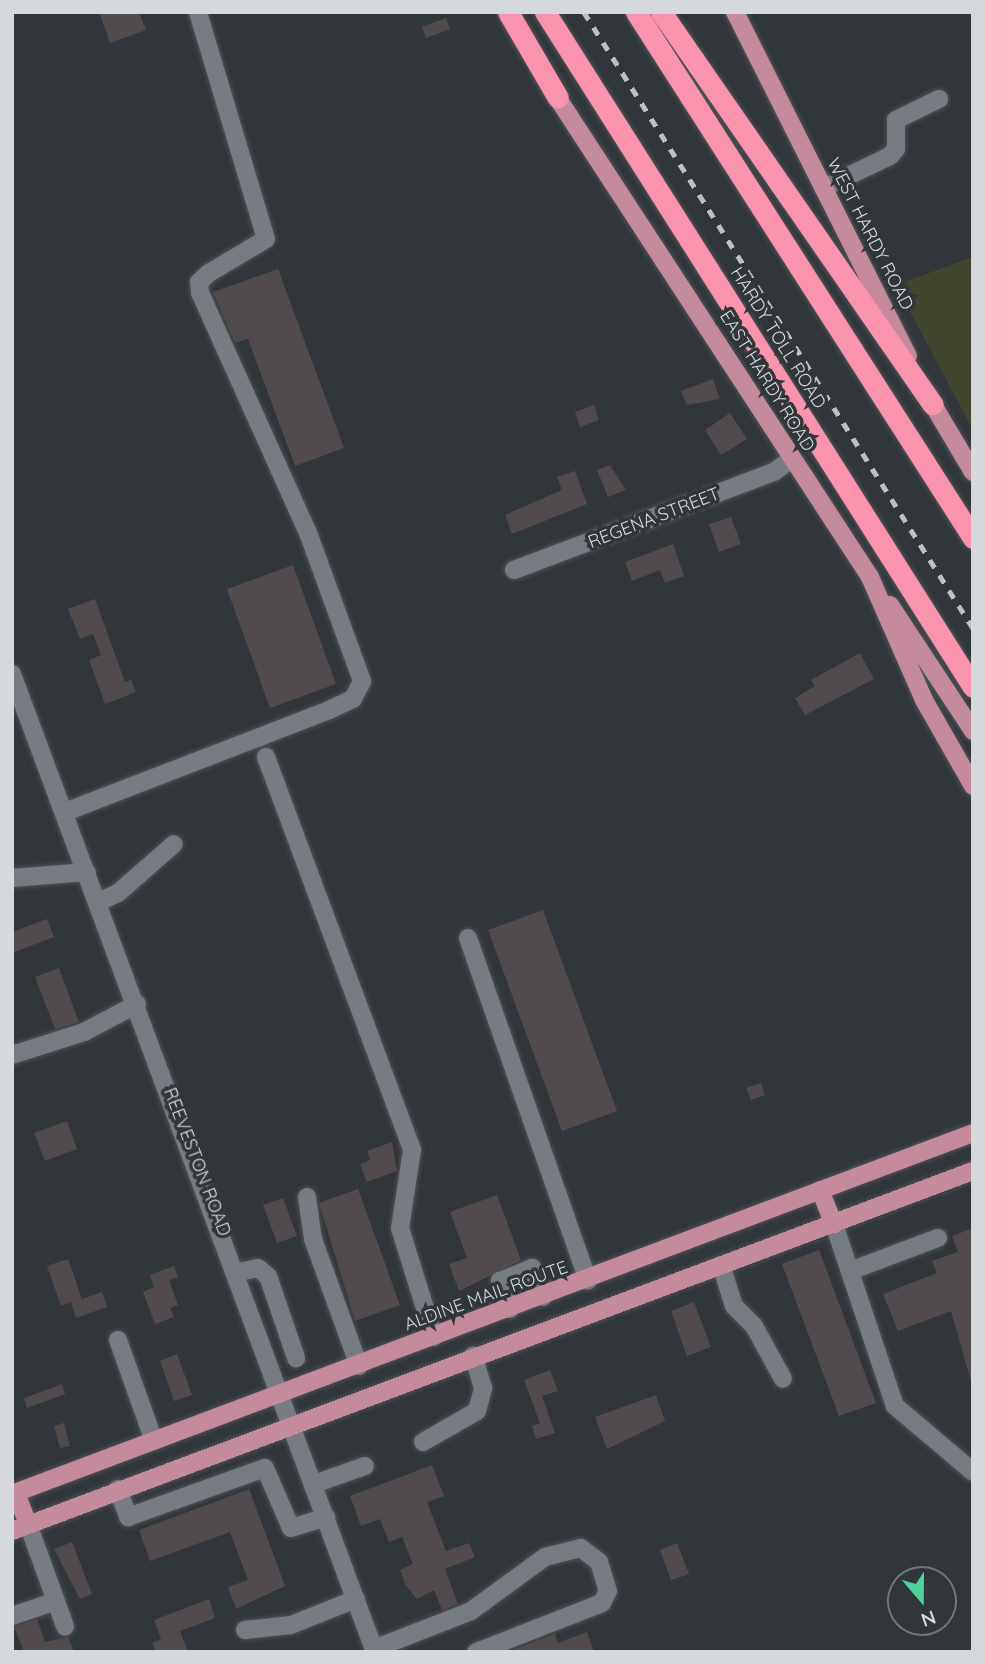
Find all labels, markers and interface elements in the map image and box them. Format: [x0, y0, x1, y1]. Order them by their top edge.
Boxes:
street label: WEST HARDY ROAD [822, 154, 918, 314]
street label: HARDY TOLL ROAD [726, 263, 830, 413]
street label: EAST HARDY ROAD [715, 307, 819, 455]
street label: REGENA STREET [585, 483, 723, 553]
street label: REEVESTON ROAD [159, 1085, 235, 1239]
street label: ALDINE MAIL ROUTE [401, 1256, 571, 1336]
north arrow [887, 1566, 957, 1636]
text: N [918, 1605, 939, 1633]

